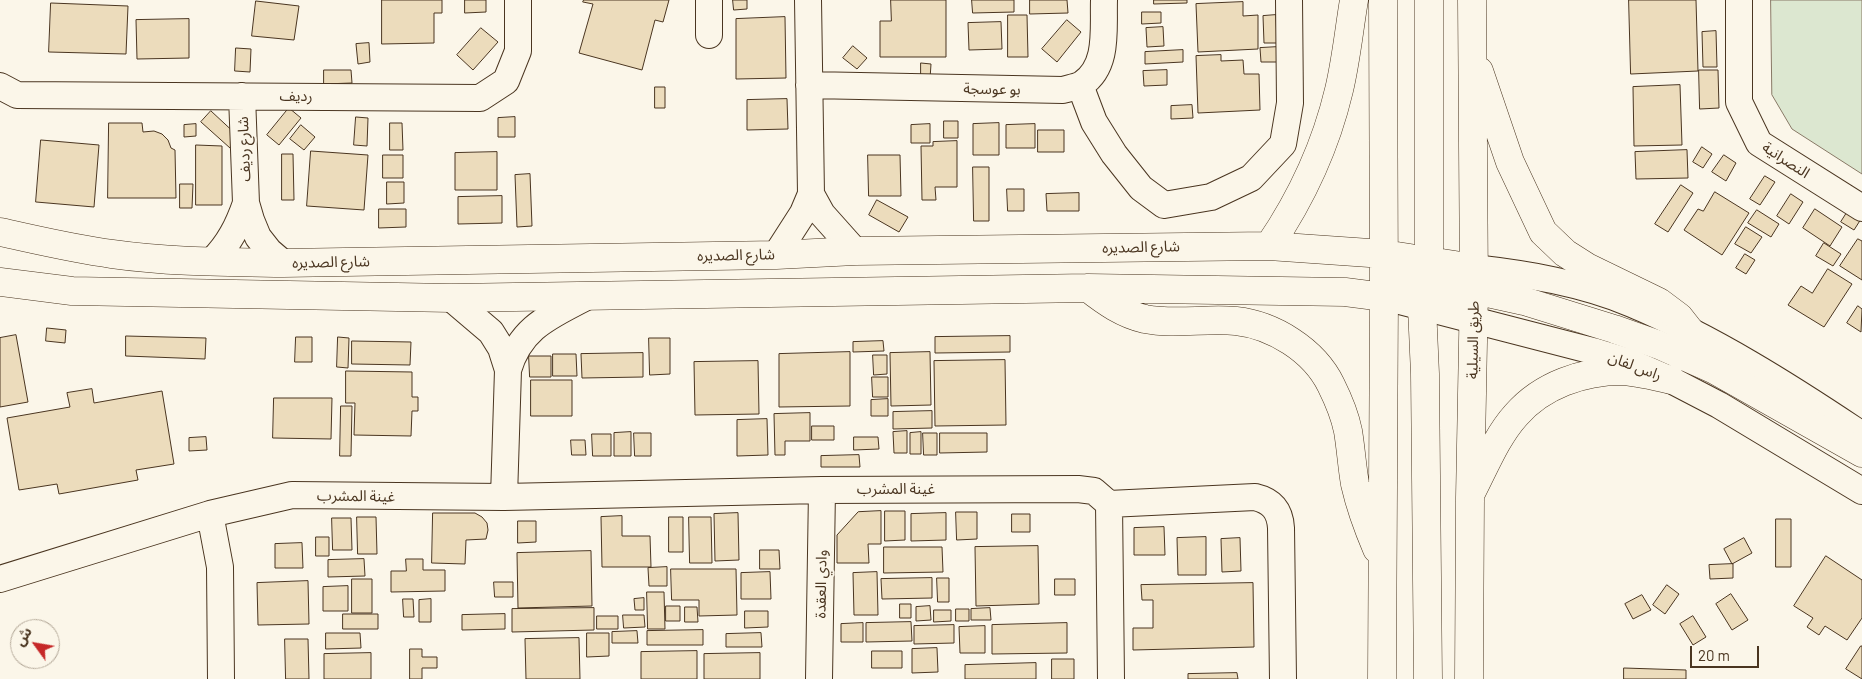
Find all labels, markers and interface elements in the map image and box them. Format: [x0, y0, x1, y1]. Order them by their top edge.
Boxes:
street label: بو عوسجة [963, 80, 1021, 98]
street label: رديف [279, 87, 313, 105]
street label: شارع رديف [234, 116, 254, 182]
street label: النصرانية [1759, 138, 1813, 182]
street label: شارع الصديره [1102, 237, 1180, 257]
street label: شارع الصديره [697, 245, 775, 265]
street label: شارع الصديره [292, 252, 370, 272]
street label: طريق السيلية [1463, 301, 1483, 379]
street label: راس لفان [1606, 348, 1664, 384]
street label: غينة المشرب [857, 480, 935, 498]
street label: غينة المشرب [317, 486, 395, 506]
street label: وادي العقدة [811, 550, 831, 618]
north arrow [10, 619, 60, 669]
text: ش [10, 624, 35, 649]
scale bar [1692, 636, 1761, 668]
text: 20 m [1698, 646, 1730, 664]

